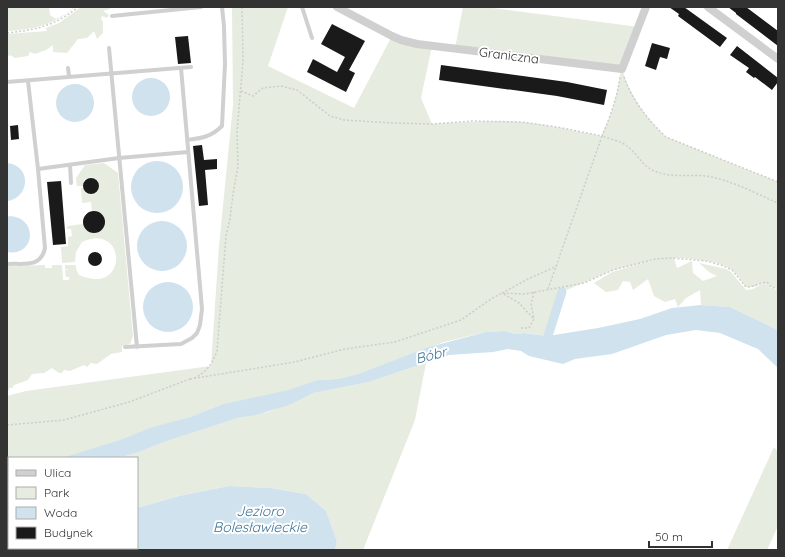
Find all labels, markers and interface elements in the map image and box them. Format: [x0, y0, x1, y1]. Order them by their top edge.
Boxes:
street label: Graniczna [478, 43, 540, 67]
water label: Bóbr [414, 342, 450, 368]
legend [8, 457, 138, 549]
text: Ulica [44, 465, 71, 480]
text: Park [44, 485, 69, 500]
water label: Jezioro Bolesławieckie [213, 502, 308, 536]
text: Woda [44, 505, 77, 520]
scale bar [649, 523, 712, 549]
text: Budynek [44, 525, 93, 540]
text: 50 m [655, 529, 683, 544]

